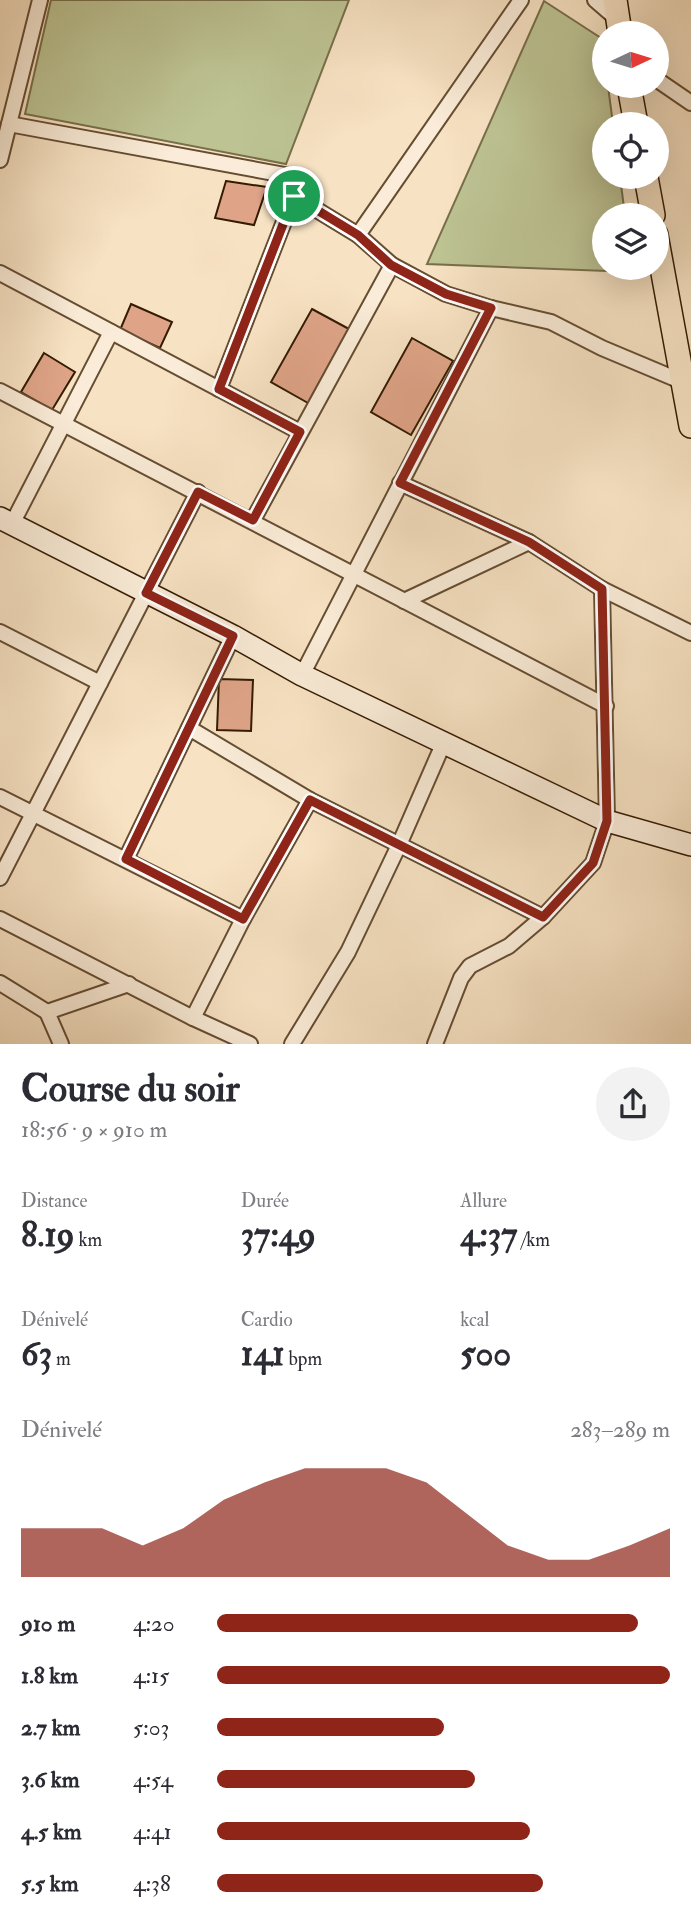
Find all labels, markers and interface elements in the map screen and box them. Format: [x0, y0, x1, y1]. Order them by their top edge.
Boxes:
north arrow [592, 21, 668, 98]
map controls [592, 21, 669, 280]
button: locate [592, 112, 669, 189]
pin [264, 166, 324, 226]
icon: arrive [275, 177, 313, 215]
button: layers [592, 203, 669, 280]
text: Course du soir [21, 1065, 240, 1113]
button: share [596, 1067, 670, 1141]
text: 18:56 · 9 × 910 m [21, 1115, 167, 1144]
text: Distance [21, 1189, 87, 1213]
text: Durée [241, 1189, 289, 1213]
text: Allure [460, 1189, 507, 1213]
text: 8.19 [21, 1213, 75, 1257]
text: 37:49 [241, 1213, 316, 1257]
text: 4:37 [460, 1213, 517, 1257]
text: km [75, 1228, 102, 1252]
text: /km [517, 1228, 550, 1252]
text: Dénivelé [21, 1308, 88, 1332]
text: Cardio [241, 1308, 293, 1332]
text: kcal [460, 1308, 489, 1332]
text: 63 [21, 1332, 52, 1376]
text: 141 [241, 1332, 285, 1376]
text: 500 [460, 1332, 511, 1376]
text: m [52, 1347, 71, 1371]
text: bpm [285, 1347, 322, 1371]
text: Dénivelé [21, 1415, 102, 1444]
text: 283–289 m [570, 1415, 670, 1444]
text: 910 m [21, 1609, 75, 1638]
text: 4:20 [133, 1609, 175, 1638]
text: 1.8 km [21, 1661, 78, 1690]
text: 4:15 [133, 1661, 169, 1690]
text: 2.7 km [21, 1713, 80, 1742]
text: 5:03 [133, 1713, 169, 1742]
text: 3.6 km [21, 1765, 80, 1794]
text: 4:54 [133, 1765, 173, 1794]
text: 4.5 km [21, 1817, 82, 1846]
text: 4:41 [133, 1817, 172, 1846]
text: 5.5 km [21, 1869, 79, 1898]
text: 4:38 [133, 1869, 171, 1898]

